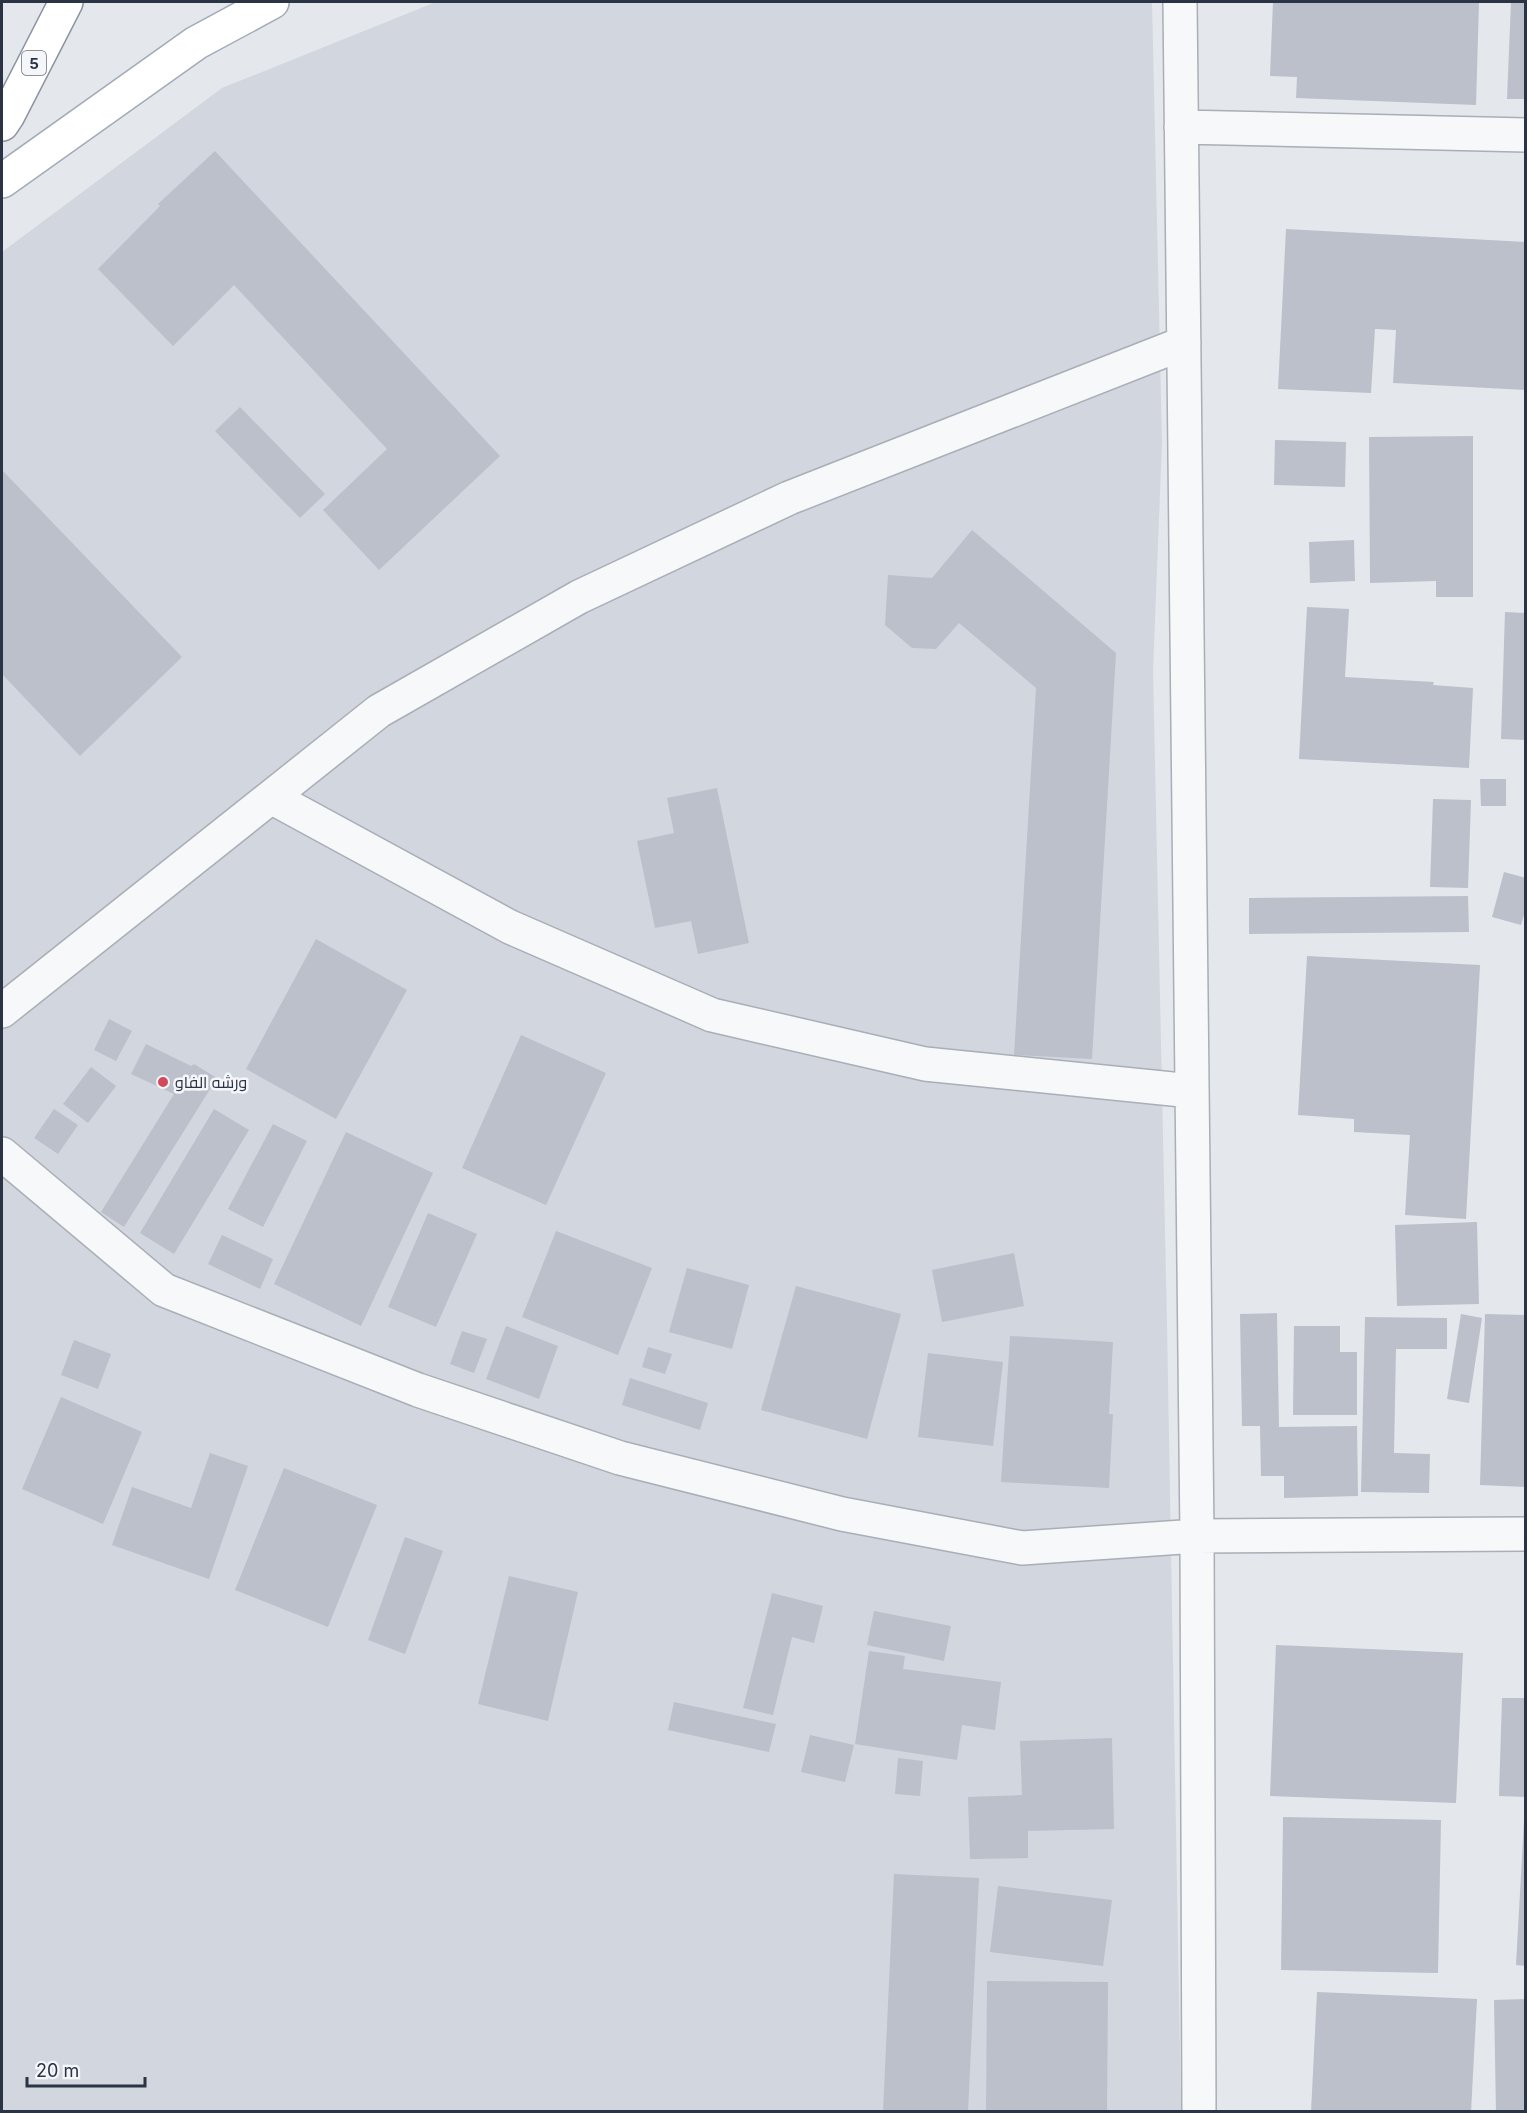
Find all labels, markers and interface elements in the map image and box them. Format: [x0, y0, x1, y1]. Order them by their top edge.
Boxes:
road number: 5 [22, 51, 46, 75]
place label: ورشه الفاو [175, 1072, 247, 1092]
marker: ورشه الفاو [156, 1075, 170, 1089]
scale bar [27, 2050, 146, 2088]
text: 20 m [36, 2060, 79, 2081]

